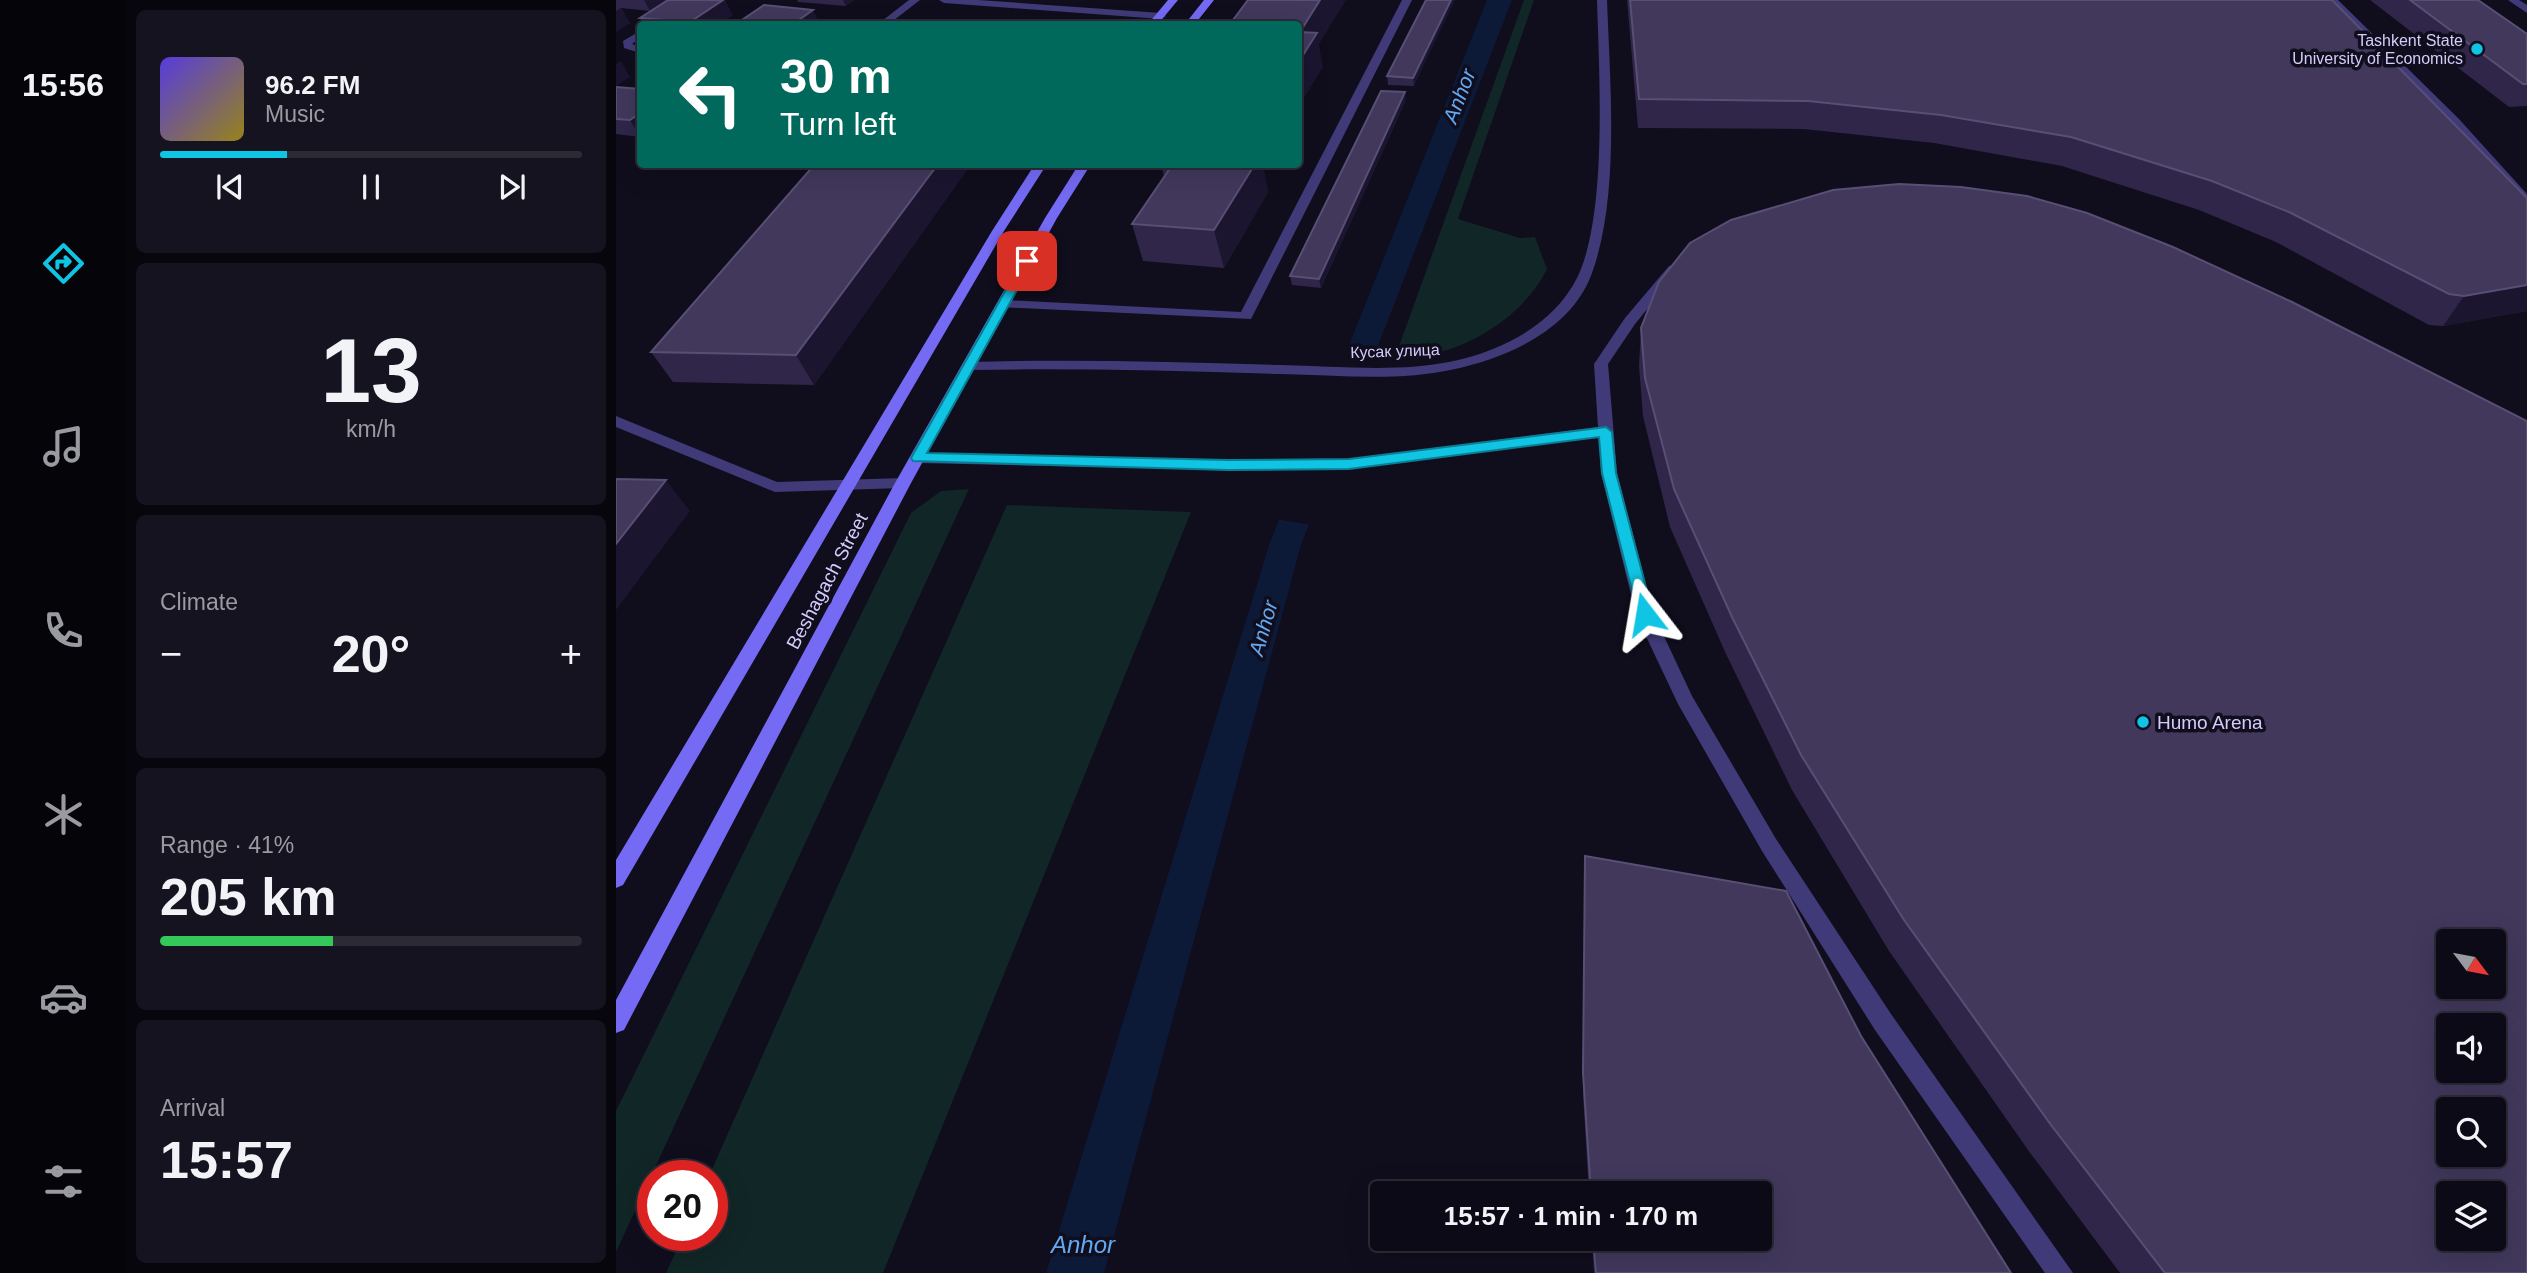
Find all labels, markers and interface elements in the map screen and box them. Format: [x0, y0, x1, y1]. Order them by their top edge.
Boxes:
place label: Tashkent State University of Economics [2292, 32, 2463, 67]
marker: Tashkent State University of Economics [2469, 41, 2485, 57]
icon: left [665, 49, 756, 140]
text: 30 m [780, 49, 892, 103]
water label: Anhor [1438, 65, 1480, 128]
text: 15:56 [22, 67, 104, 103]
text: 96.2 FM [265, 70, 360, 100]
text: Music [265, 101, 325, 127]
text: Turn left [780, 106, 896, 142]
icon: previous [211, 168, 249, 206]
icon: pause [352, 168, 390, 206]
icon: next [493, 168, 531, 206]
pin [997, 231, 1057, 291]
icon: directions [39, 239, 88, 288]
icon: arrive [1008, 242, 1046, 280]
text: 13 [320, 320, 422, 421]
street label: Кусак улица [1350, 341, 1440, 361]
text: km/h [346, 416, 396, 442]
icon: music [39, 422, 88, 471]
street label: Beshagach Street [782, 509, 872, 653]
position arrow [1608, 577, 1682, 651]
text: Climate [160, 589, 238, 615]
water label: Anhor [1244, 597, 1282, 660]
icon: phone [39, 606, 88, 655]
text: 20° [332, 625, 410, 683]
text: − [160, 633, 182, 675]
text: + [560, 633, 582, 675]
place label: Humo Arena [2157, 712, 2263, 733]
marker: Humo Arena [2135, 714, 2151, 730]
icon: climate [39, 790, 88, 839]
text: Range · 41% [160, 832, 294, 858]
text: 205 km [160, 868, 336, 926]
north arrow [2436, 929, 2506, 999]
map controls [2436, 929, 2506, 1251]
icon: car [39, 973, 88, 1022]
button: sound [2436, 1013, 2506, 1083]
text: Arrival [160, 1095, 225, 1121]
button: search [2436, 1097, 2506, 1167]
text: 15:57 [160, 1131, 293, 1189]
icon: filters [39, 1157, 88, 1206]
speed limit sign: 20 [637, 1160, 728, 1251]
button: layers [2436, 1181, 2506, 1251]
text: 15:57 · 1 min · 170 m [1444, 1201, 1698, 1231]
water label: Anhor [1049, 1231, 1116, 1258]

